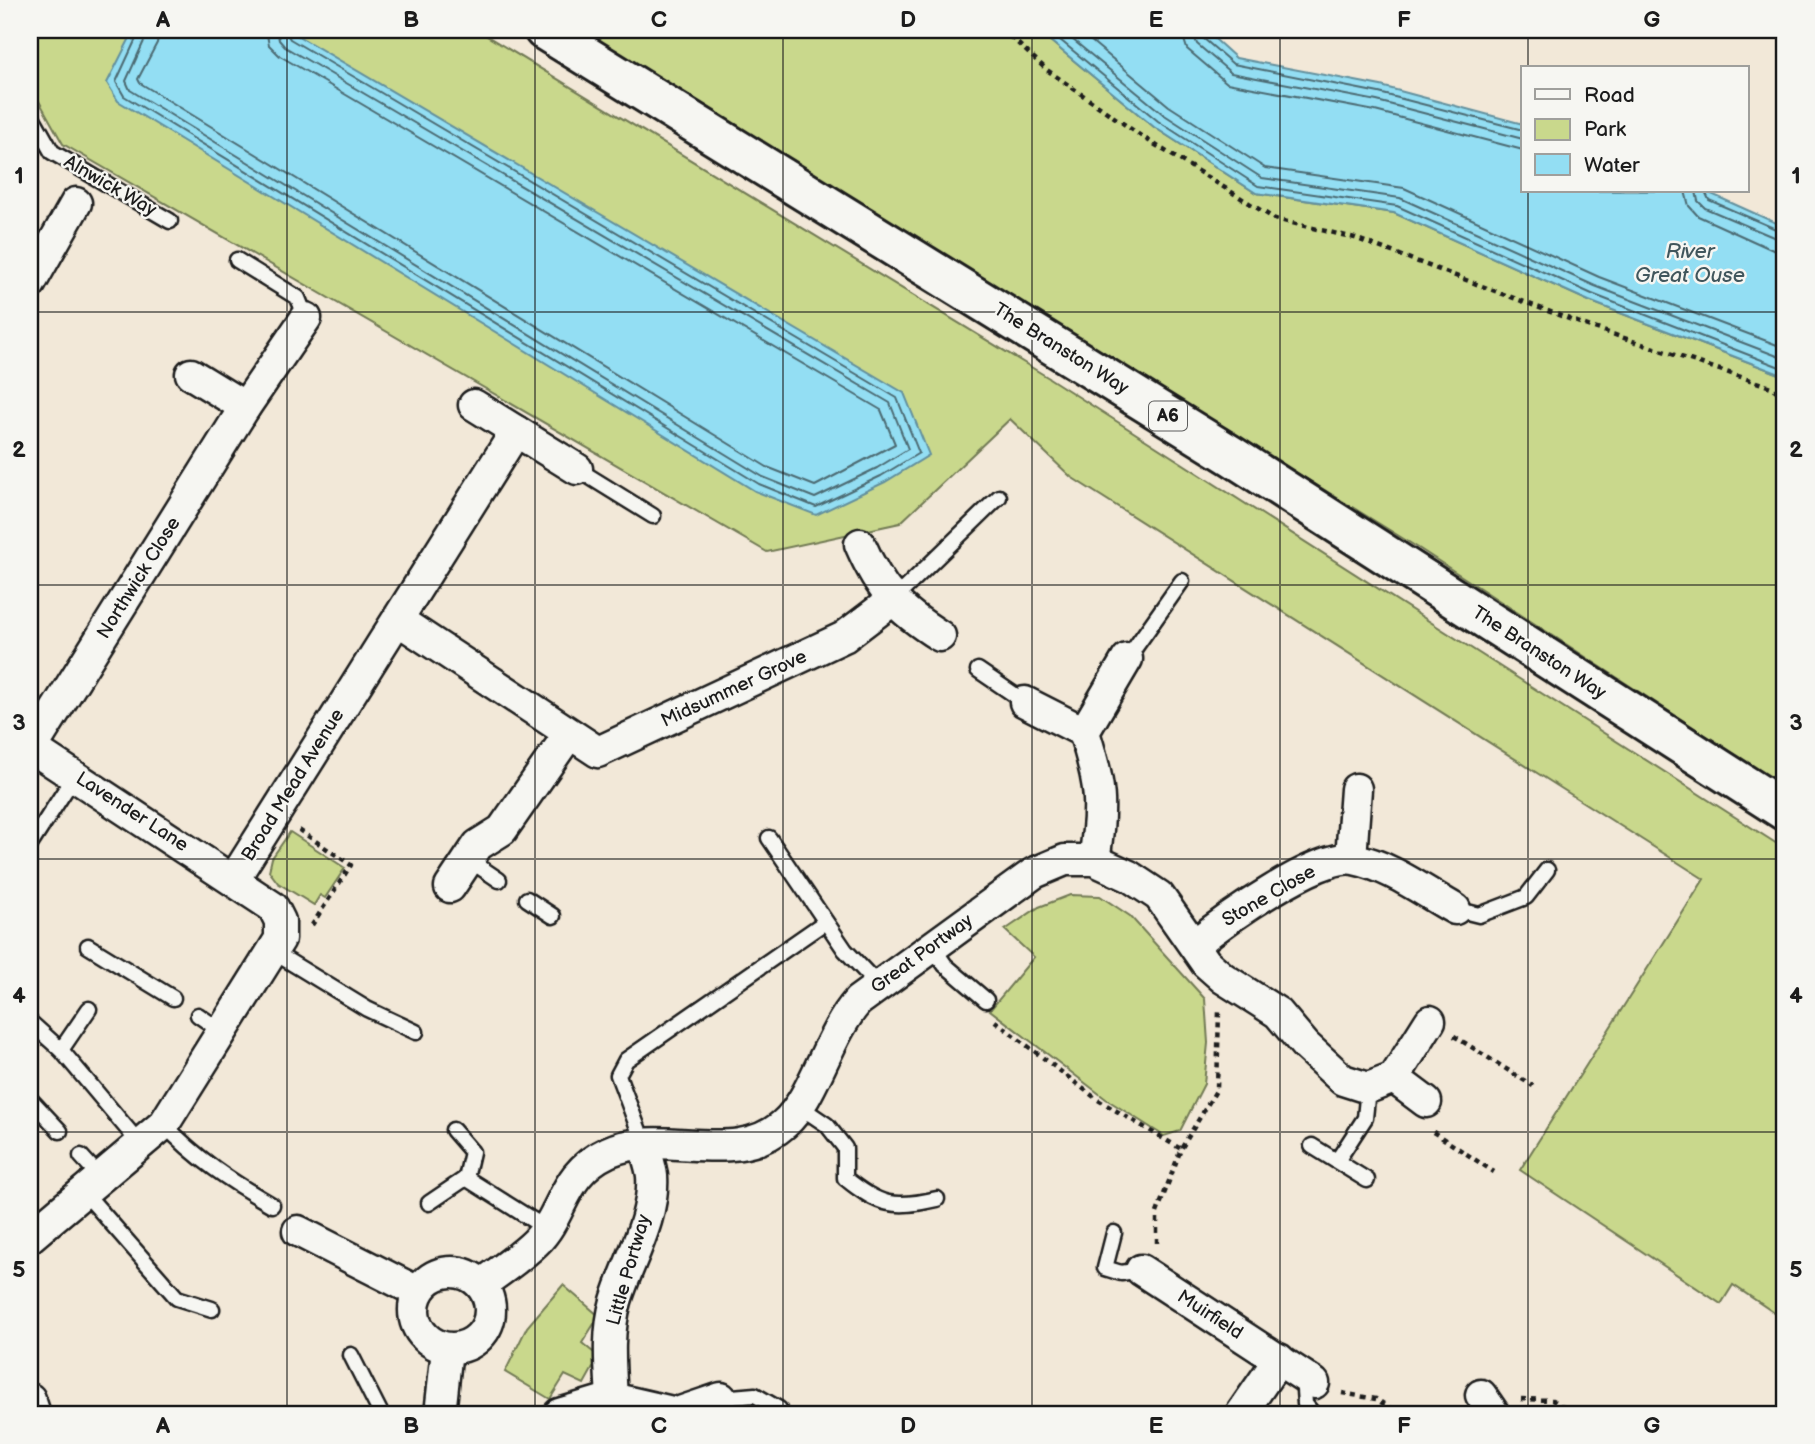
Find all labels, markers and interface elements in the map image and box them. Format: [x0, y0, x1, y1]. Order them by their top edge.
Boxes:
text: A [155, 6, 171, 34]
text: B [403, 6, 419, 34]
text: C [651, 6, 667, 34]
text: D [900, 6, 916, 34]
text: E [1149, 6, 1164, 34]
text: F [1397, 6, 1411, 34]
text: G [1644, 6, 1661, 34]
legend [1521, 66, 1748, 192]
text: Road [1584, 83, 1635, 108]
text: Park [1584, 117, 1627, 142]
street label: Alnwick Way [60, 150, 161, 222]
text: Water [1584, 153, 1640, 178]
text: 1 [14, 162, 24, 190]
text: 1 [1791, 162, 1801, 190]
water label: River Great Ouse [1635, 239, 1745, 288]
street label: The Branston Way [989, 298, 1133, 400]
road number: A6 [1149, 402, 1187, 430]
text: 2 [12, 436, 26, 464]
text: 2 [1789, 436, 1803, 464]
street label: Northwick Close [92, 513, 186, 643]
street label: The Branston Way [1468, 601, 1611, 705]
street label: Midsummer Grove [658, 645, 810, 733]
street label: Broad Mead Avenue [237, 705, 349, 865]
text: 3 [12, 709, 26, 737]
text: 3 [1789, 709, 1803, 737]
street label: Lavender Lane [72, 767, 192, 857]
street label: Stone Close [1218, 860, 1320, 932]
street label: Great Portway [866, 909, 978, 999]
text: 4 [12, 982, 26, 1010]
text: 4 [1789, 982, 1803, 1010]
street label: Little Portway [602, 1211, 656, 1328]
text: 5 [12, 1256, 26, 1284]
text: 5 [1789, 1256, 1803, 1284]
street label: Muirfield [1173, 1285, 1247, 1345]
text: A [155, 1412, 171, 1440]
text: B [403, 1412, 419, 1440]
text: C [651, 1412, 667, 1440]
text: D [900, 1412, 916, 1440]
text: E [1149, 1412, 1164, 1440]
text: F [1397, 1412, 1411, 1440]
text: G [1644, 1412, 1661, 1440]

